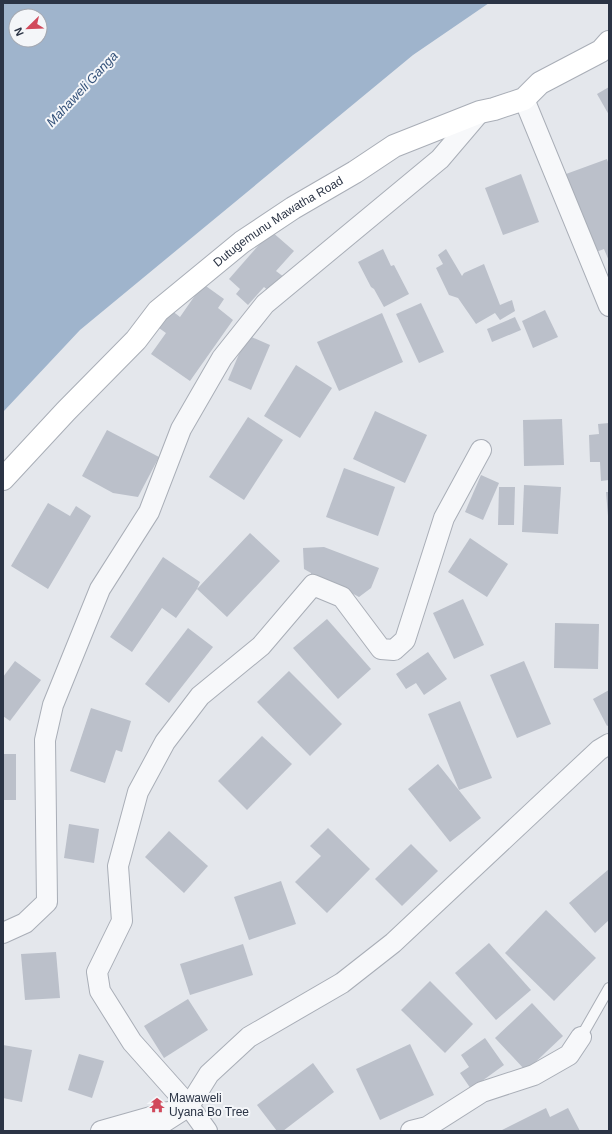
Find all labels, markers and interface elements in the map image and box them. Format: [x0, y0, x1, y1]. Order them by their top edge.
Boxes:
north arrow [8, 8, 48, 48]
text: N [12, 26, 26, 38]
water label: Mahaweli Ganga [43, 48, 121, 130]
street label: Dutugemunu Mawatha Road [210, 173, 346, 270]
place label: Mawaweli Uyana Bo Tree [169, 1091, 249, 1119]
temple icon: Mawaweli Uyana Bo Tree [148, 1096, 166, 1114]

